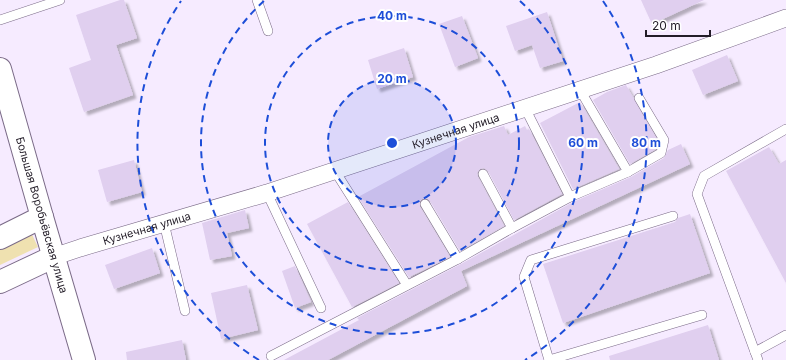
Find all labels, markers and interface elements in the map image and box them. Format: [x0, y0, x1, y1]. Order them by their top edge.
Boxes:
text: 40 m [377, 8, 407, 23]
scale bar [646, 12, 710, 38]
text: 20 m [652, 18, 681, 33]
text: 20 m [377, 71, 407, 86]
street label: Кузнечная улица [410, 110, 501, 152]
street label: Большая Воробьёвская улица [13, 135, 71, 295]
text: 60 m [568, 135, 598, 150]
text: 80 m [631, 135, 661, 150]
centre of rings [385, 136, 399, 150]
street label: Кузнечная улица [101, 209, 192, 248]

